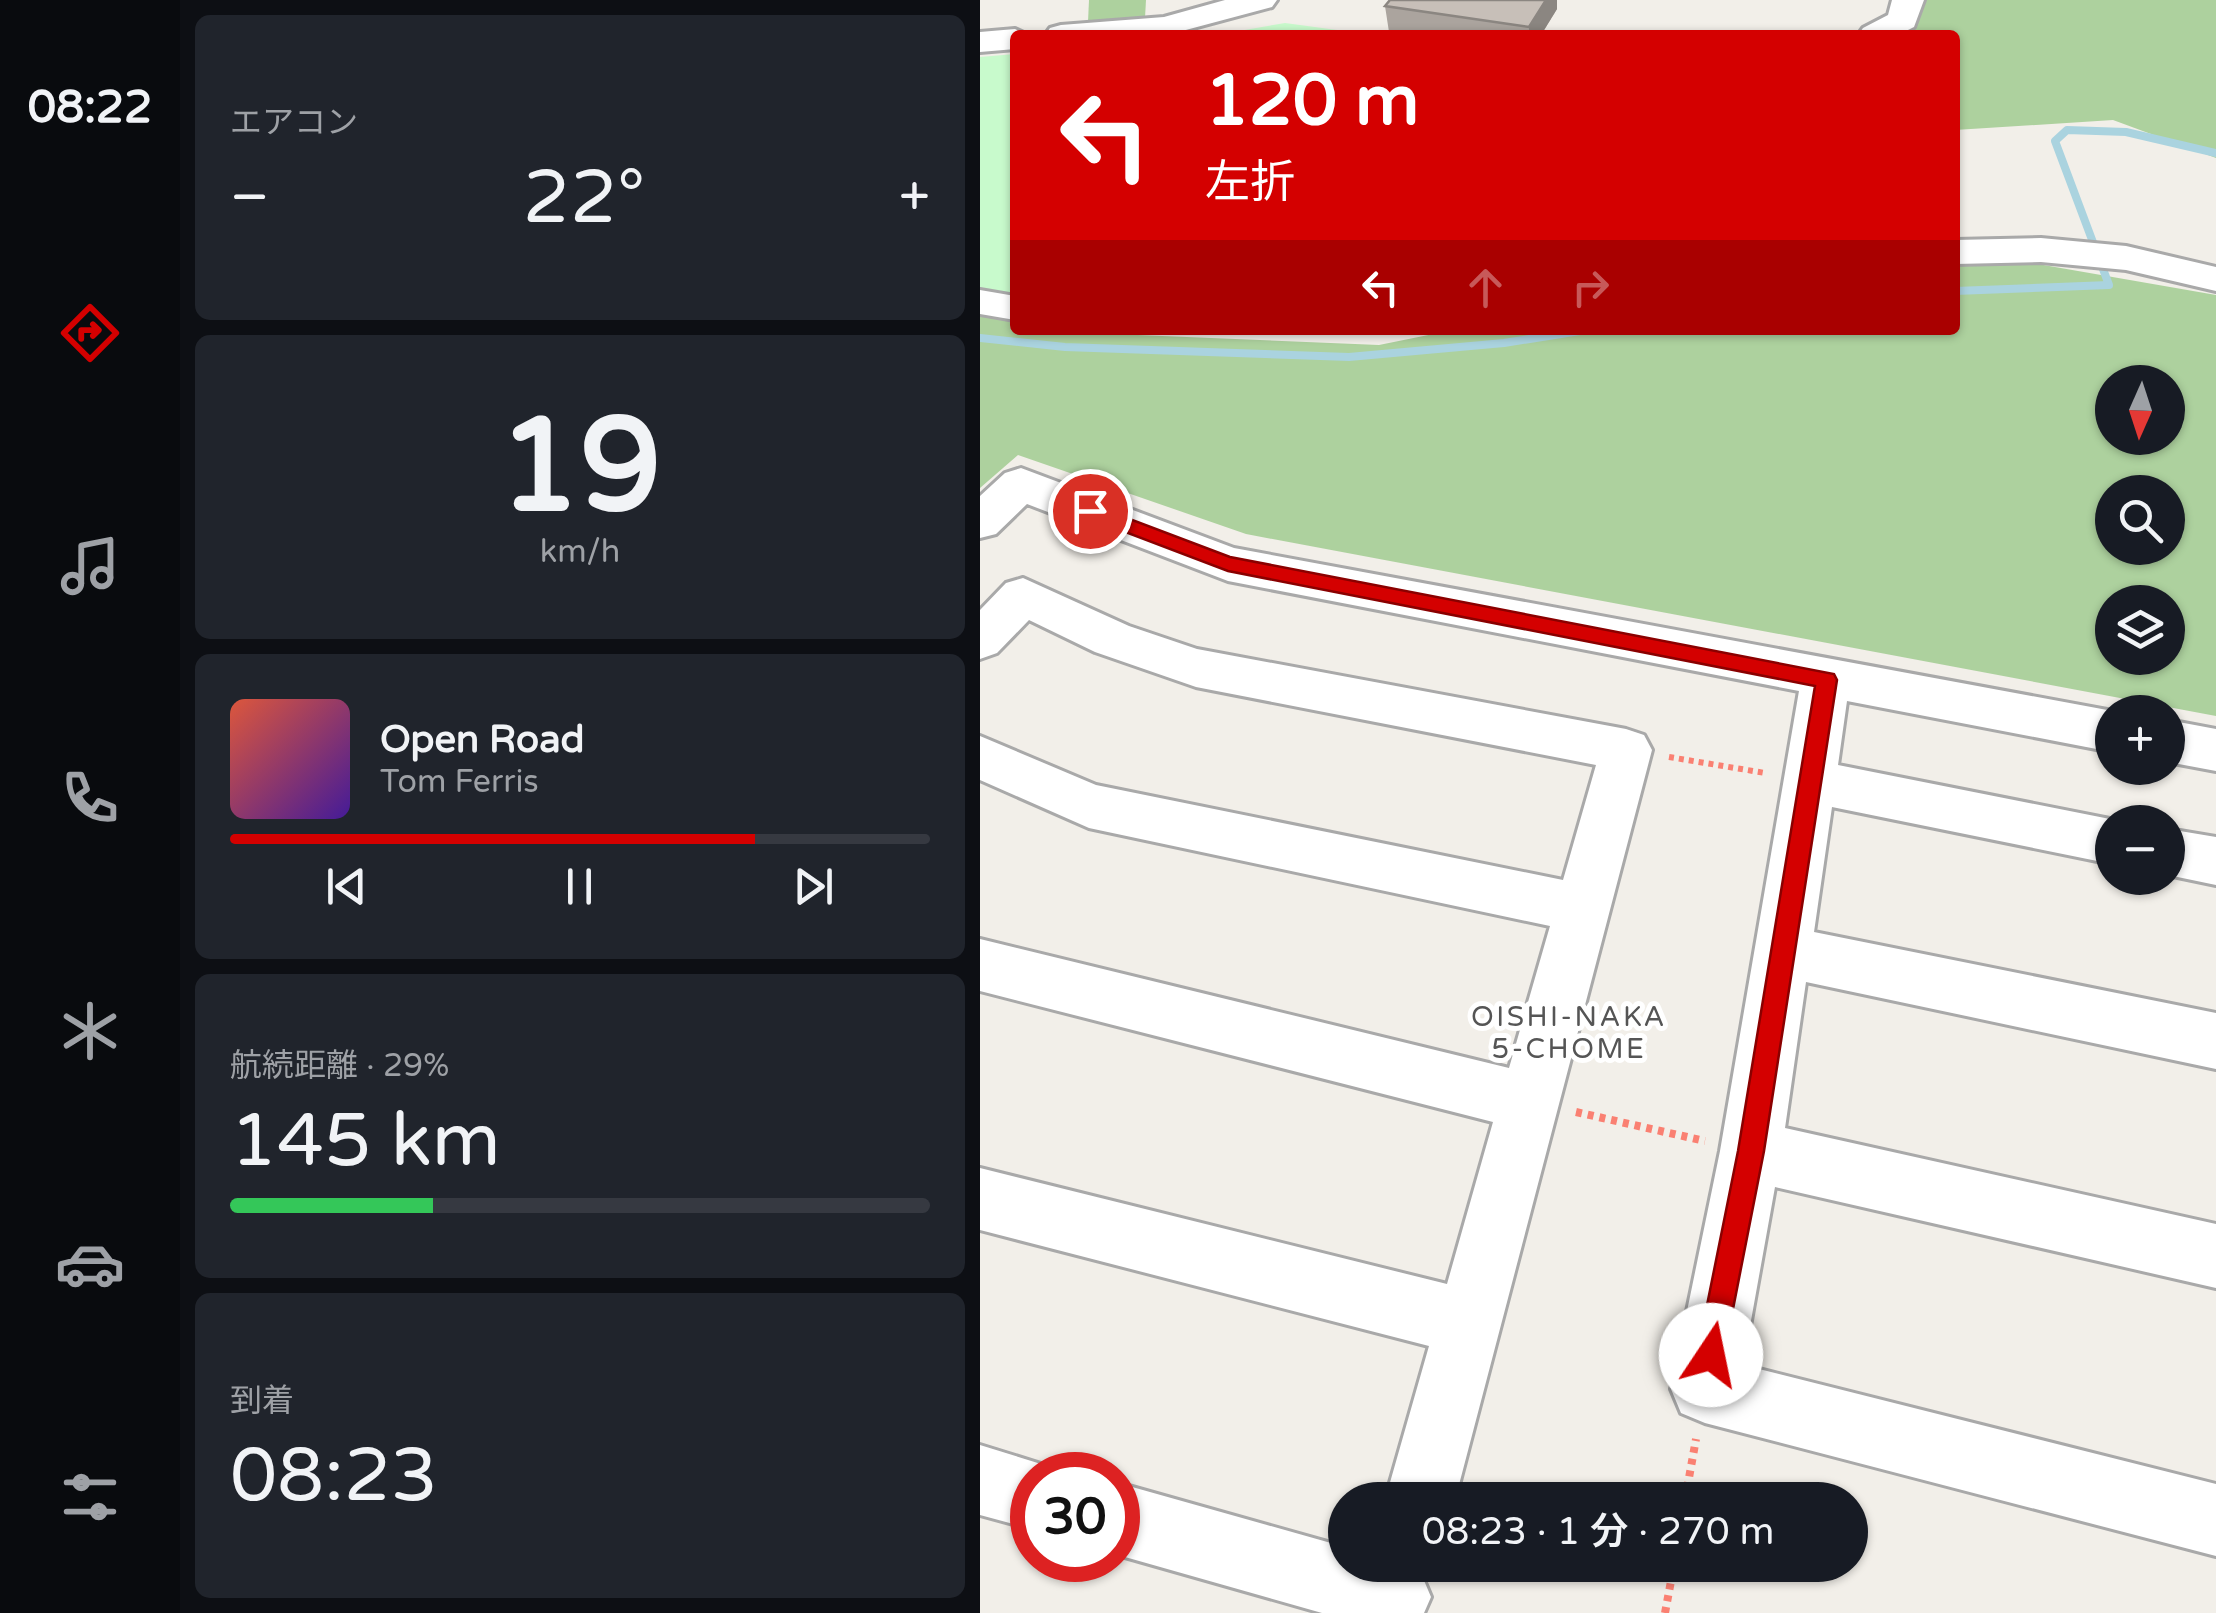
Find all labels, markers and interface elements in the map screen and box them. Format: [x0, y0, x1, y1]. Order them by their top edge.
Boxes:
text: 120 m [1205, 60, 1419, 144]
icon: left [1040, 70, 1170, 200]
text: 08:22 [28, 81, 152, 135]
text: エアコン [230, 104, 358, 142]
text: 22° [523, 153, 645, 243]
text: 左折 [1205, 156, 1295, 210]
text: − [230, 165, 269, 231]
text: + [899, 165, 930, 231]
icon: left [1353, 260, 1408, 315]
icon: ahead [1458, 260, 1513, 315]
icon: right [1563, 260, 1618, 315]
icon: directions [55, 298, 125, 368]
north arrow [2095, 365, 2185, 455]
map controls [2095, 365, 2185, 895]
text: 19 [498, 390, 662, 546]
pin [1048, 469, 1133, 554]
button: search [2095, 475, 2185, 565]
icon: arrive [1063, 484, 1118, 539]
icon: music [55, 531, 125, 601]
text: km/h [540, 533, 620, 571]
button: layers [2095, 585, 2185, 675]
button: + [2095, 695, 2185, 785]
text: Open Road [380, 717, 585, 763]
icon: phone [55, 763, 125, 833]
text: Tom Ferris [380, 763, 539, 801]
button: − [2095, 805, 2185, 895]
icon: previous [319, 859, 374, 914]
icon: pause [552, 859, 607, 914]
icon: next [786, 859, 841, 914]
icon: climate [55, 996, 125, 1066]
district label: OISHI-NAKA 5-CHOME [1471, 1000, 1667, 1066]
text: 航続距離 · 29% [230, 1047, 449, 1085]
text: 145 km [230, 1096, 501, 1186]
icon: car [55, 1229, 125, 1299]
position arrow [1659, 1303, 1763, 1407]
text: 到着 [230, 1382, 294, 1420]
text: 08:23 [230, 1431, 438, 1521]
speed limit sign: 30 [1010, 1452, 1140, 1582]
icon: filters [55, 1462, 125, 1532]
text: 08:23 · 1 分 · 270 m [1422, 1509, 1774, 1555]

